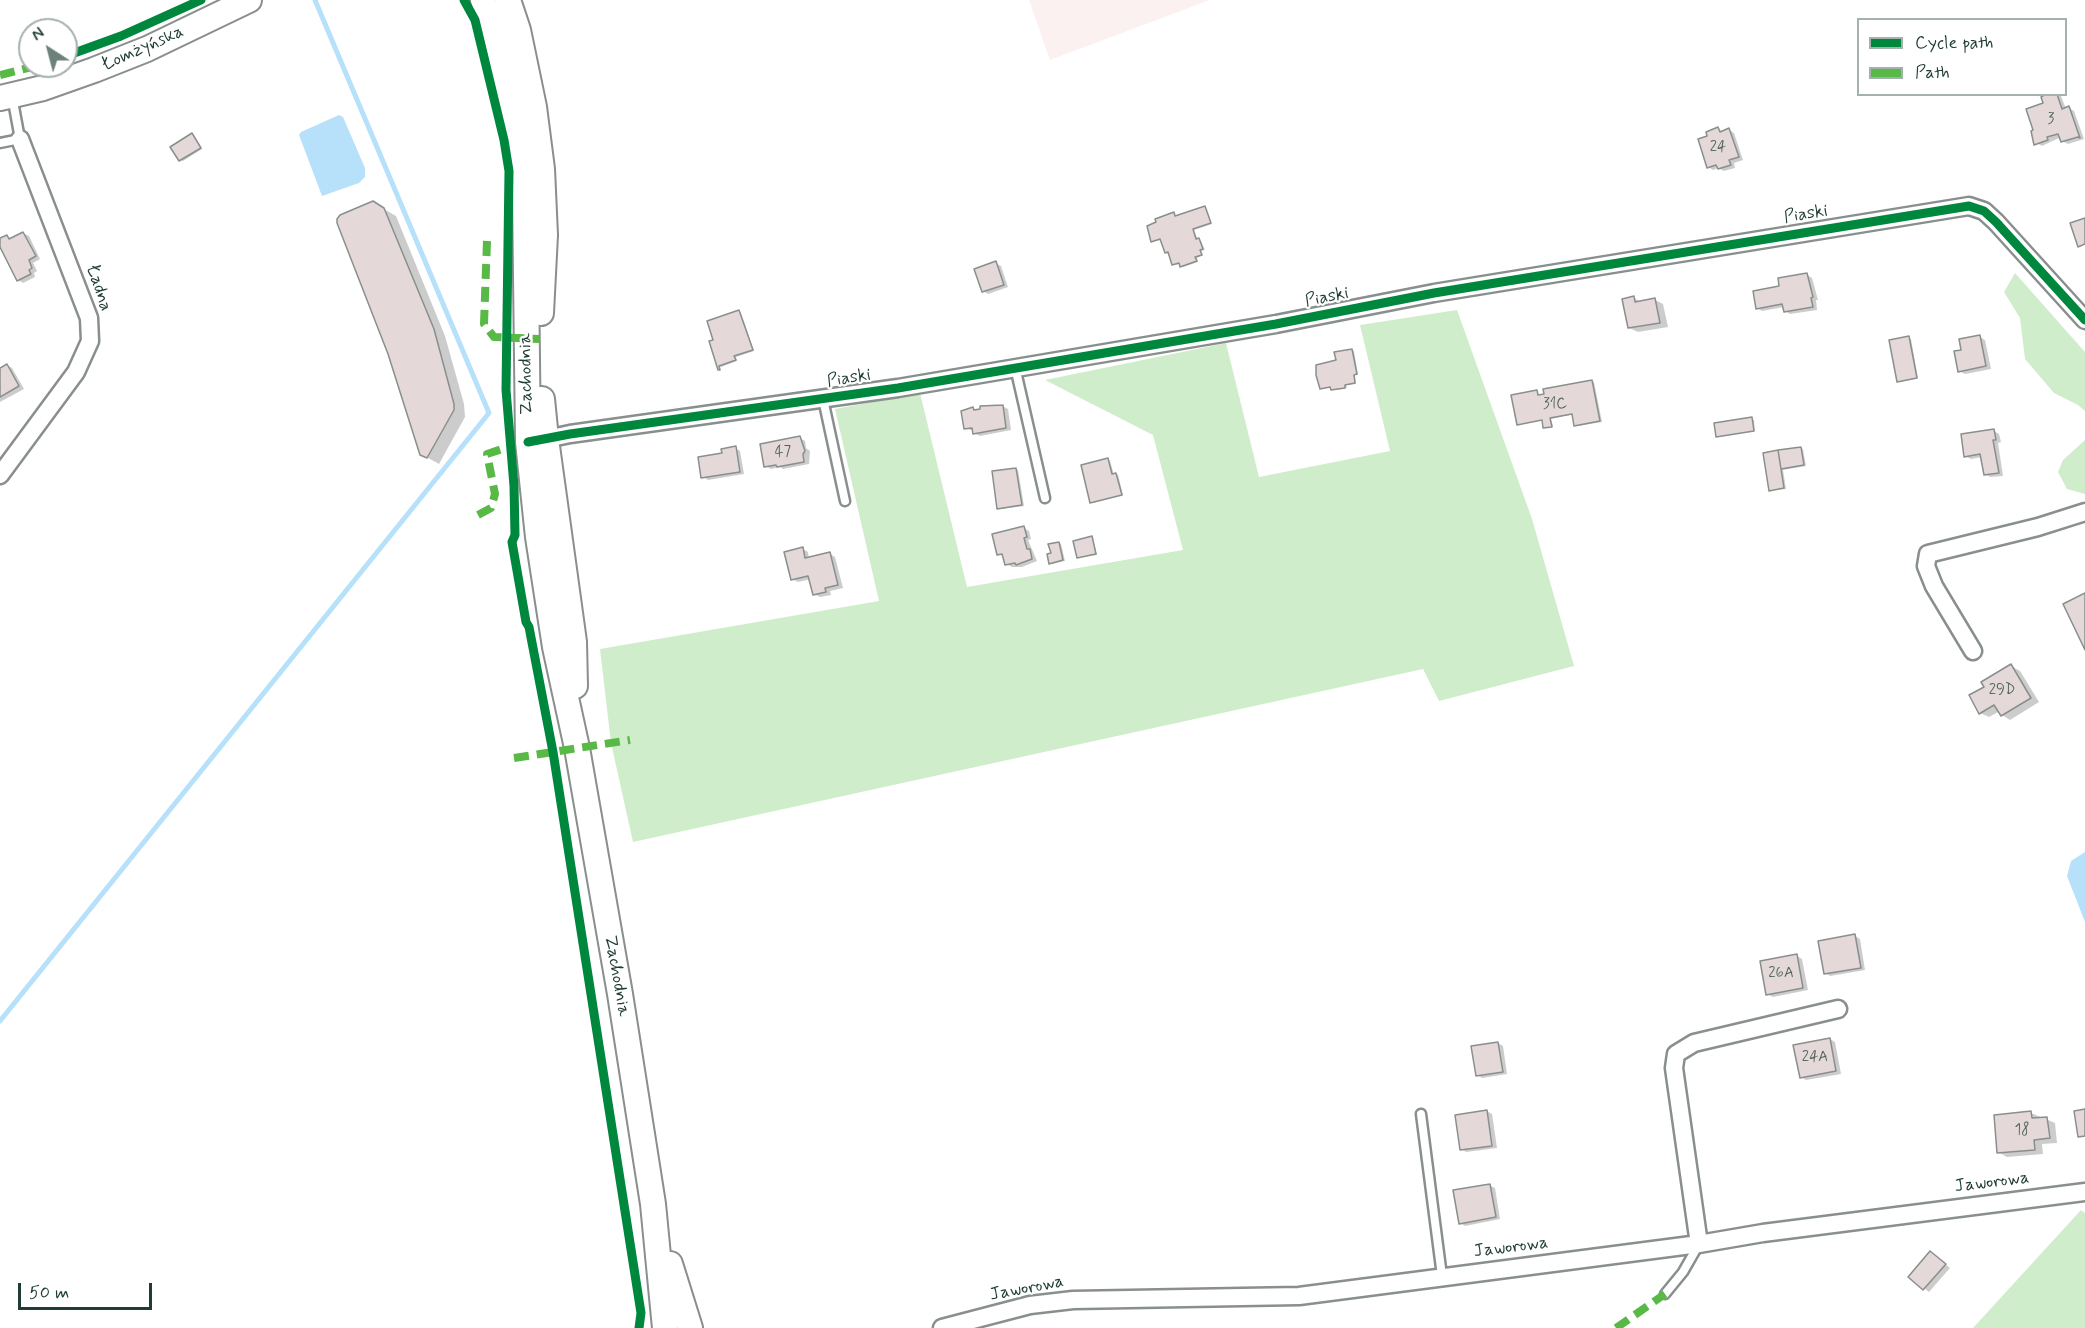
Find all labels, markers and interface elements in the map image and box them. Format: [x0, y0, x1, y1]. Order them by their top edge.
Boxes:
north arrow [18, 18, 78, 78]
legend [1857, 18, 2067, 96]
street label: Łomżyńska [99, 21, 187, 77]
text: N [28, 23, 49, 46]
text: Cycle path [1915, 31, 1993, 55]
text: Path [1915, 61, 1950, 85]
house number: 3 [2048, 111, 2054, 129]
house number: 24 [1710, 139, 1726, 157]
street label: Piaski [1783, 201, 1829, 229]
street label: Ładna [80, 262, 116, 314]
street label: Piaski [1303, 283, 1351, 313]
street label: Zachodnia [515, 333, 539, 415]
street label: Piaski [826, 365, 872, 393]
house number: 31C [1543, 396, 1567, 414]
house number: 47 [775, 444, 791, 462]
house number: 29D [1989, 682, 2015, 700]
street label: Zachodnia [598, 934, 634, 1018]
house number: 26A [1768, 965, 1794, 983]
house number: 24A [1802, 1049, 1828, 1067]
house number: 18 [2015, 1122, 2029, 1140]
street label: Jaworowa [1954, 1168, 2030, 1198]
street label: Jaworowa [1473, 1233, 1549, 1263]
scale bar [21, 1271, 154, 1309]
street label: Jaworowa [988, 1271, 1066, 1307]
text: 50 m [29, 1281, 69, 1305]

